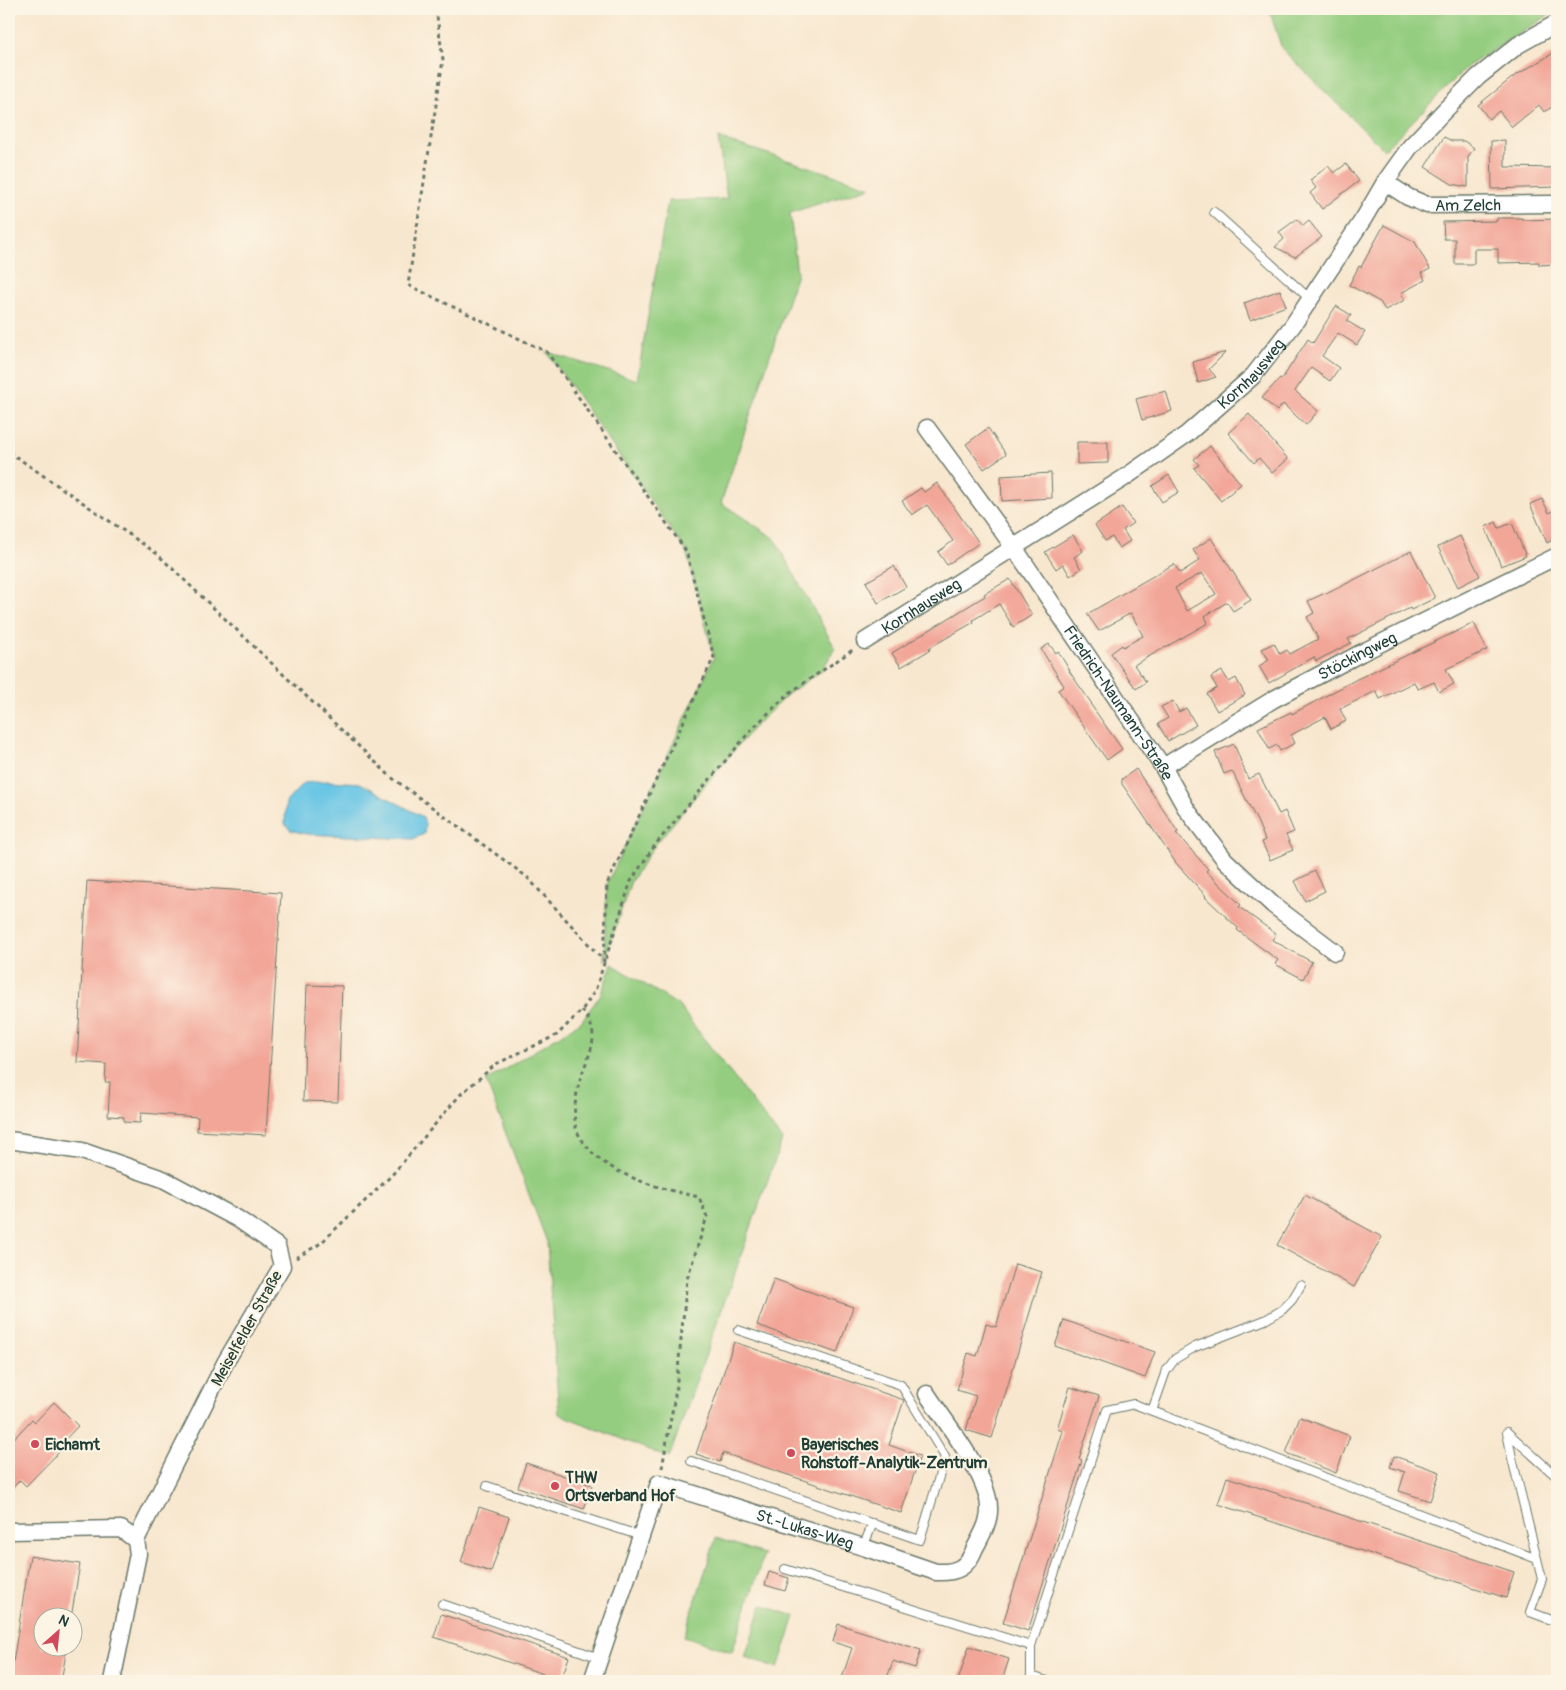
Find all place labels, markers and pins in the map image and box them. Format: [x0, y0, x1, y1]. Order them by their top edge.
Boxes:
place label: Eichamt [45, 1435, 100, 1455]
place label: Bayerisches Rohstoff-Analytik-Zentrum [801, 1435, 987, 1473]
marker: Eichamt [29, 1438, 41, 1450]
marker: Bayerisches Rohstoff-Analytik-Zentrum [785, 1447, 797, 1459]
place label: THW Ortsverband Hof [564, 1468, 676, 1506]
marker: THW Ortsverband Hof [549, 1480, 561, 1492]

